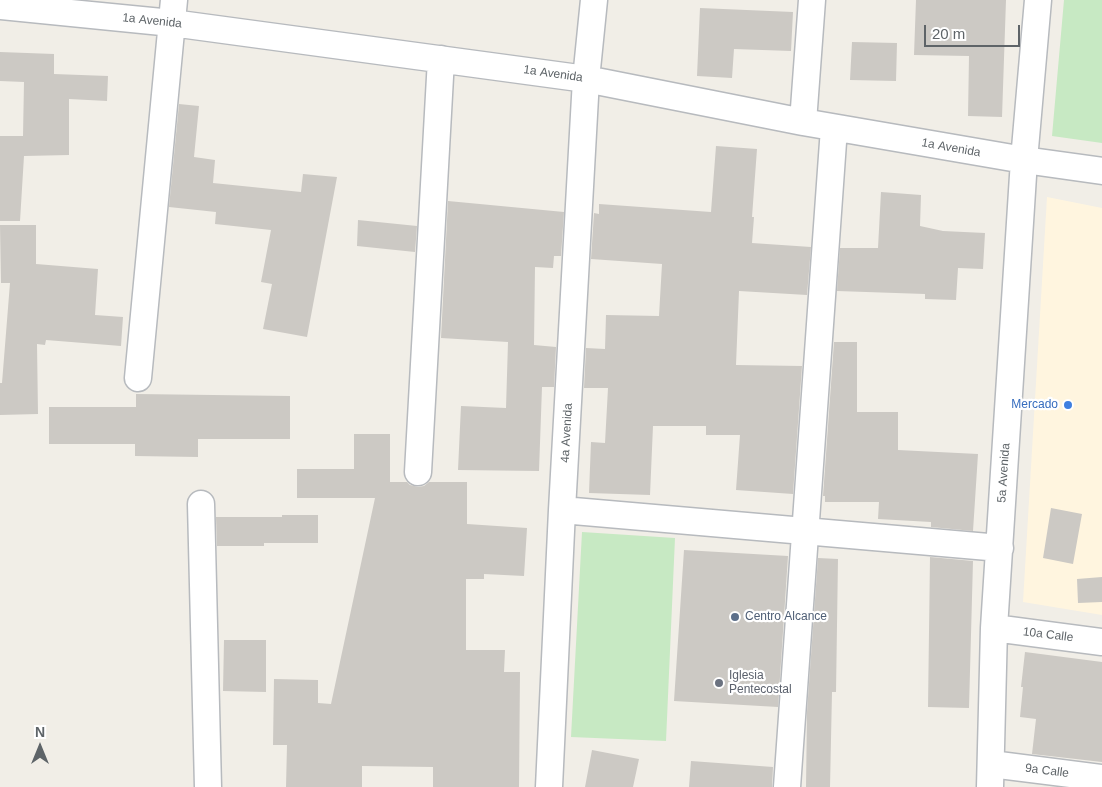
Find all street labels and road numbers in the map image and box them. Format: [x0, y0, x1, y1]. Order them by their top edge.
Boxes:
street label: 1a Avenida [121, 11, 183, 31]
street label: 1a Avenida [522, 63, 584, 85]
street label: 1a Avenida [920, 136, 982, 160]
street label: 4a Avenida [558, 403, 576, 463]
street label: 5a Avenida [995, 443, 1013, 503]
street label: 10a Calle [1022, 625, 1074, 645]
street label: 9a Calle [1024, 761, 1070, 781]

